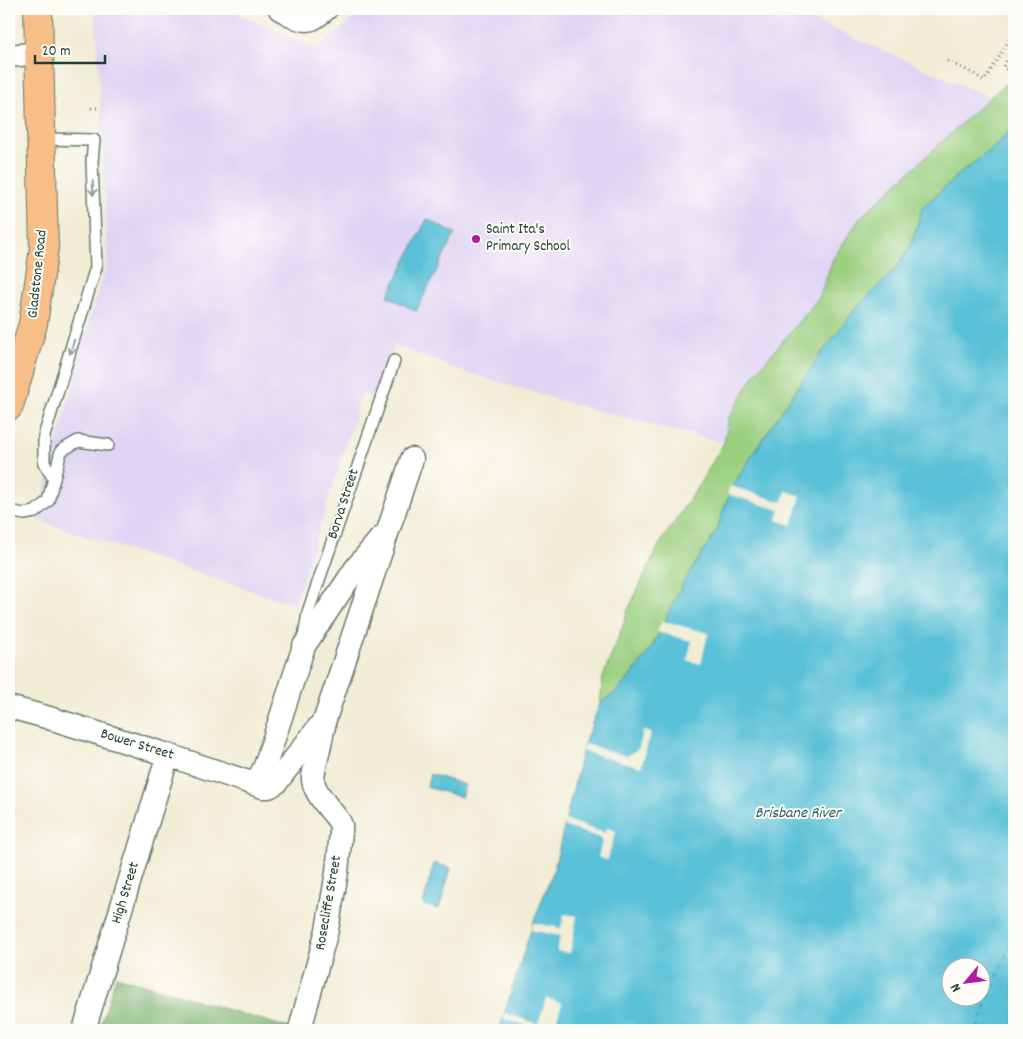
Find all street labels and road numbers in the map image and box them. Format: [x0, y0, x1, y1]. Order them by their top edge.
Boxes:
street label: Gladstone Road [22, 229, 54, 319]
street label: Borva Street [322, 466, 366, 542]
street label: Bower Street [98, 723, 177, 767]
street label: Rosecliffe Street [310, 853, 348, 952]
street label: High Street [106, 859, 146, 927]

